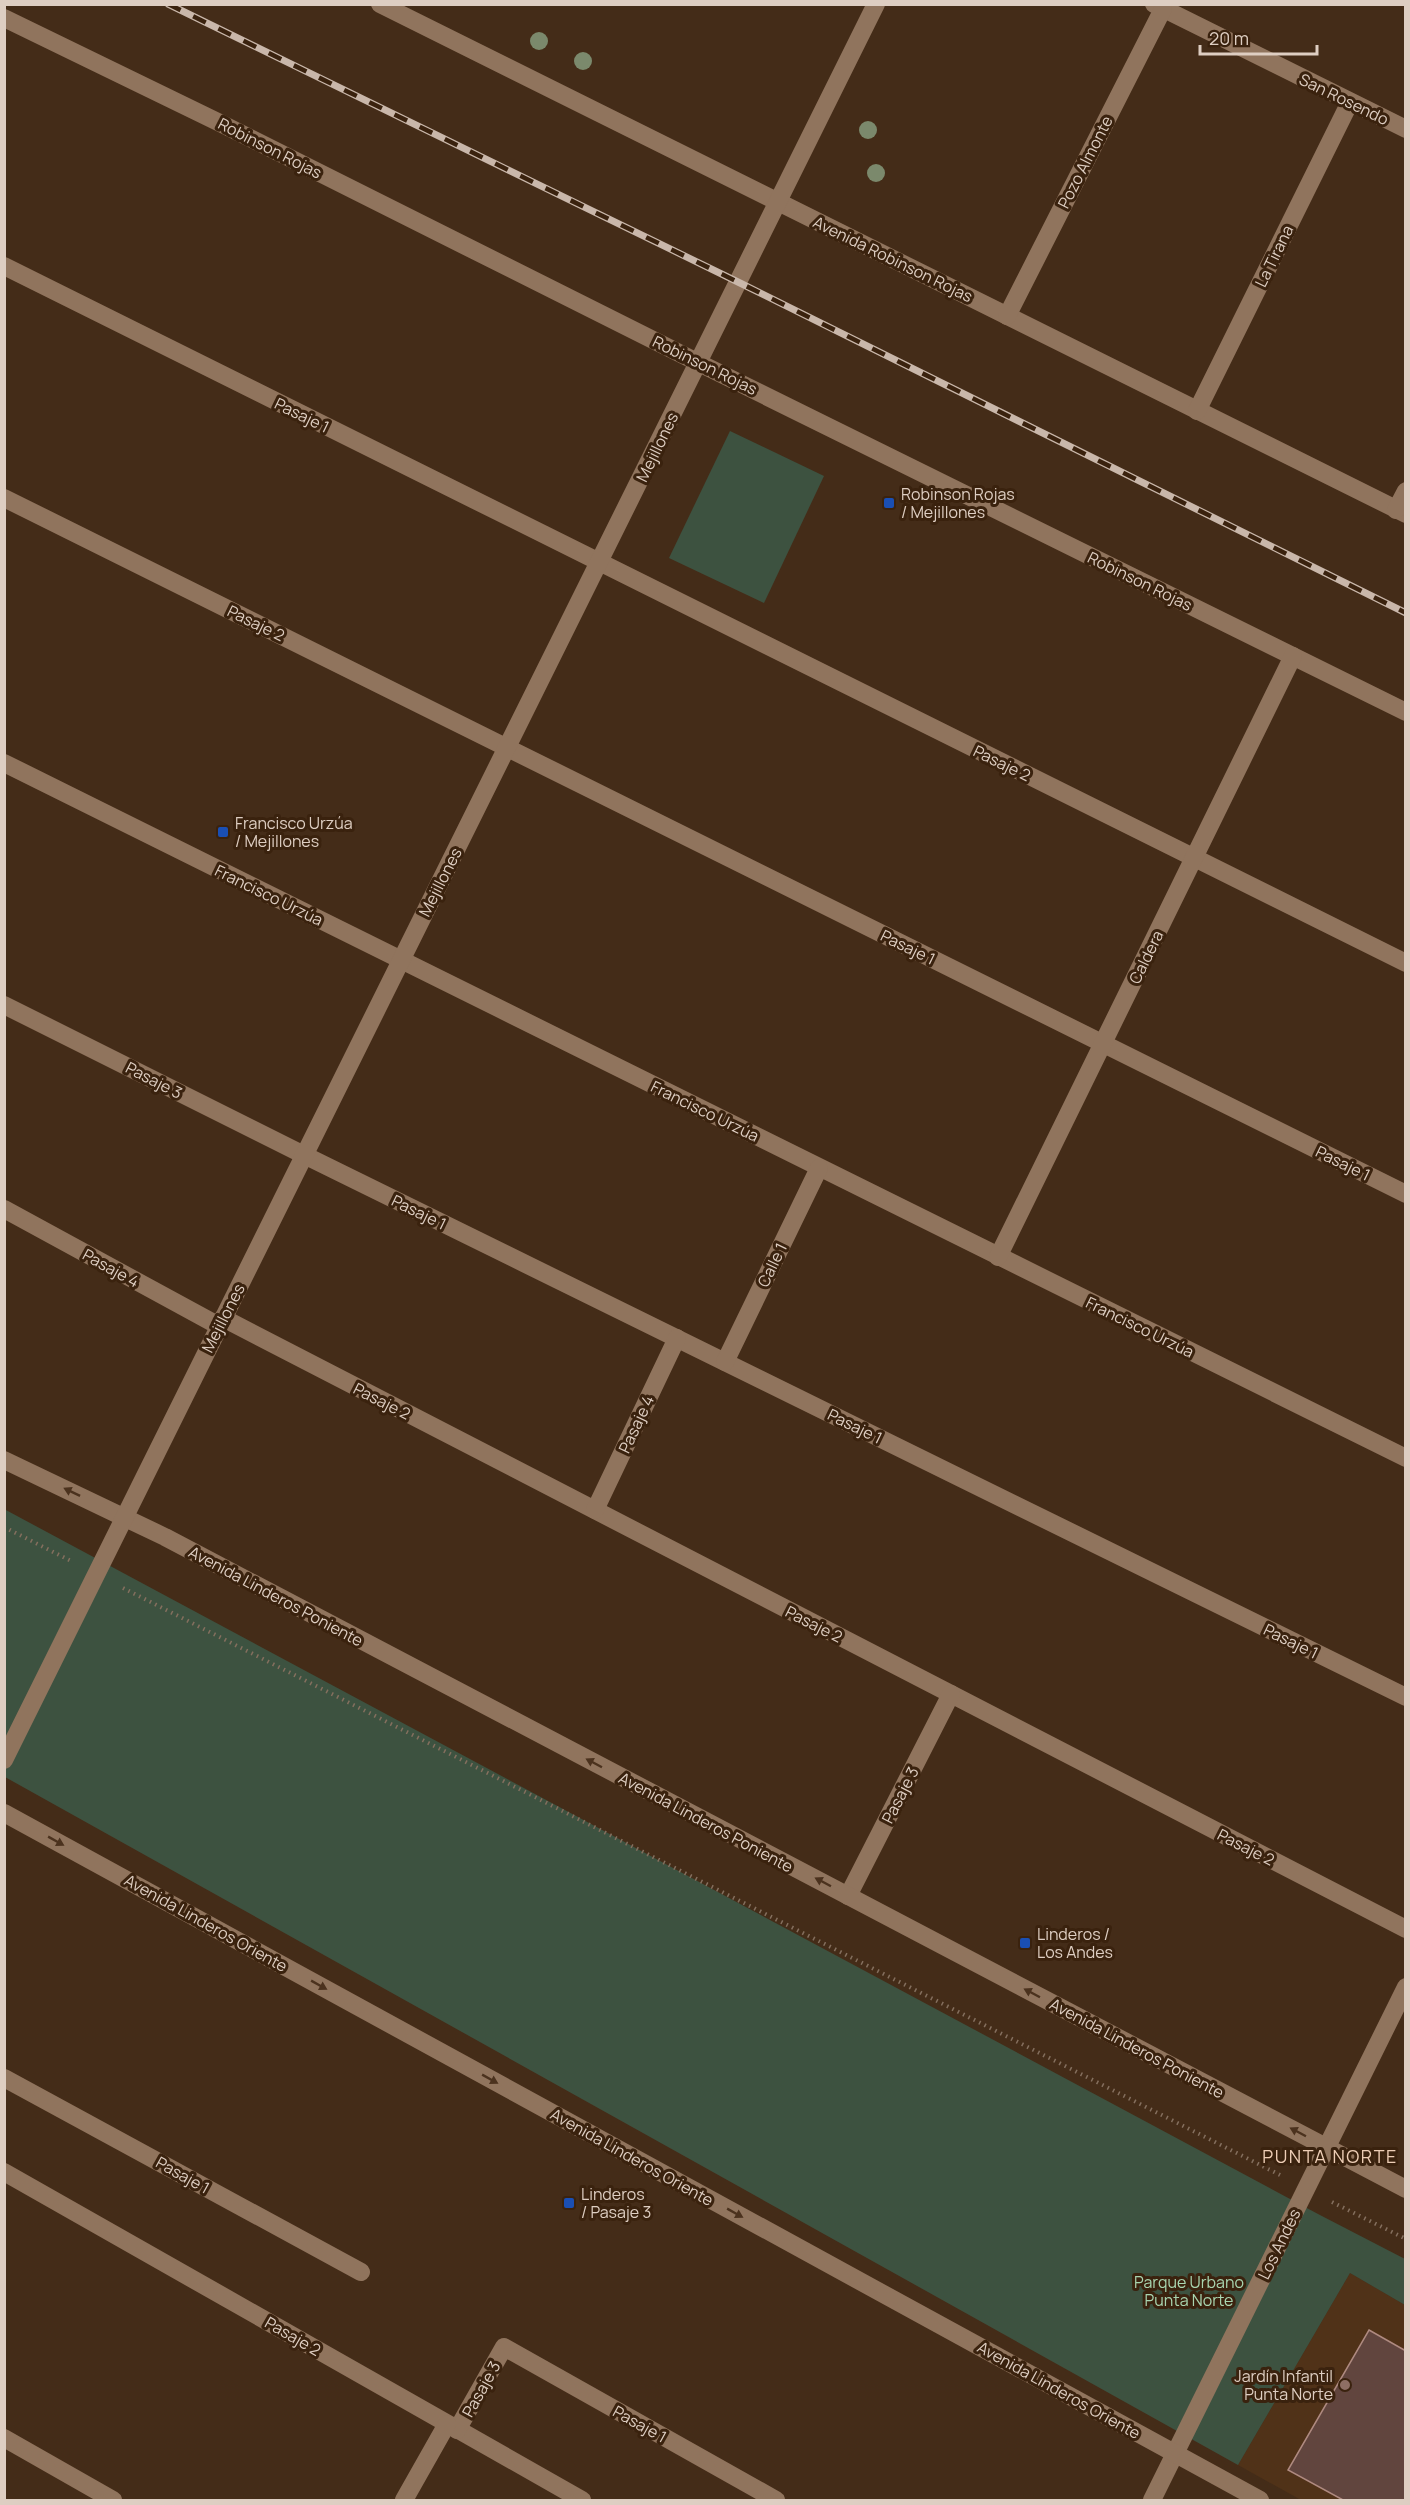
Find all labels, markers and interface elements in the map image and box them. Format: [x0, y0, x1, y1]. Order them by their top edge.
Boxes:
scale bar [1200, 18, 1317, 56]
text: 20 m [1209, 26, 1249, 50]
street label: San Rosendo [1296, 68, 1392, 130]
street label: Robinson Rojas [214, 112, 326, 184]
street label: Pozo Almonte [1052, 112, 1118, 212]
street label: Avenida Robinson Rojas [810, 211, 976, 307]
street label: La Tirana [1250, 221, 1298, 291]
street label: Robinson Rojas [649, 330, 761, 400]
street label: Pasaje 1 [271, 392, 333, 438]
street label: Mejillones [631, 409, 683, 485]
place label: Robinson Rojas / Mejillones [901, 483, 1015, 523]
marker: Robinson Rojas / Mejillones [882, 496, 896, 510]
street label: Robinson Rojas [1084, 546, 1196, 616]
street label: Pasaje 2 [224, 600, 288, 646]
street label: Pasaje 2 [970, 740, 1034, 786]
place label: Francisco Urzúa / Mejillones [235, 812, 353, 852]
marker: Francisco Urzúa / Mejillones [216, 825, 230, 839]
street label: Mejillones [413, 844, 467, 920]
street label: Francisco Urzúa [211, 859, 327, 931]
street label: Pasaje 1 [877, 924, 939, 970]
street label: Caldera [1124, 926, 1168, 988]
street label: Pasaje 3 [122, 1056, 186, 1104]
street label: Francisco Urzúa [647, 1075, 763, 1147]
street label: Pasaje 1 [1312, 1140, 1374, 1186]
street label: Pasaje 1 [388, 1189, 450, 1235]
street label: Calle 1 [752, 1239, 792, 1291]
street label: Pasaje 4 [79, 1243, 143, 1293]
street label: Mejillones [196, 1280, 250, 1356]
street label: Francisco Urzúa [1082, 1291, 1198, 1363]
street label: Pasaje 2 [350, 1377, 414, 1425]
street label: Pasaje 4 [613, 1391, 659, 1457]
street label: Pasaje 1 [824, 1403, 886, 1449]
one-way arrow [63, 1488, 80, 1497]
street label: Avenida Linderos Poniente [185, 1541, 367, 1651]
street label: Pasaje 2 [782, 1600, 846, 1648]
street label: Pasaje 1 [1260, 1618, 1322, 1664]
one-way arrow [585, 1758, 603, 1768]
street label: Pasaje 3 [876, 1763, 924, 1827]
street label: Avenida Linderos Poniente [615, 1767, 797, 1877]
street label: Pasaje 2 [1214, 1823, 1278, 1871]
one-way arrow [48, 1836, 65, 1846]
street label: Avenida Linderos Oriente [121, 1869, 291, 1977]
one-way arrow [814, 1878, 831, 1887]
place label: Linderos / Los Andes [1037, 1923, 1113, 1963]
marker: Linderos / Los Andes [1018, 1936, 1032, 1950]
one-way arrow [311, 1980, 328, 1990]
one-way arrow [1024, 1988, 1041, 1998]
street label: Avenida Linderos Poniente [1046, 1993, 1228, 2103]
one-way arrow [482, 2074, 499, 2084]
street label: Avenida Linderos Oriente [547, 2103, 717, 2211]
one-way arrow [1289, 2127, 1306, 2137]
district label: PUNTA NORTE [1262, 2144, 1398, 2168]
street label: Pasaje 1 [152, 2151, 214, 2199]
place label: Linderos / Pasaje 3 [581, 2183, 651, 2223]
marker: Linderos / Pasaje 3 [562, 2196, 576, 2210]
street label: Los Andes [1252, 2205, 1306, 2283]
one-way arrow [727, 2208, 744, 2218]
park label: Parque Urbano Punta Norte [1134, 2271, 1244, 2311]
street label: Pasaje 2 [261, 2311, 325, 2361]
street label: Avenida Linderos Oriente [974, 2336, 1144, 2444]
street label: Pasaje 3 [457, 2357, 505, 2421]
place label: Jardín Infantil Punta Norte [1234, 2365, 1333, 2405]
marker: Jardín Infantil Punta Norte [1338, 2378, 1352, 2392]
street label: Pasaje 1 [609, 2400, 671, 2448]

